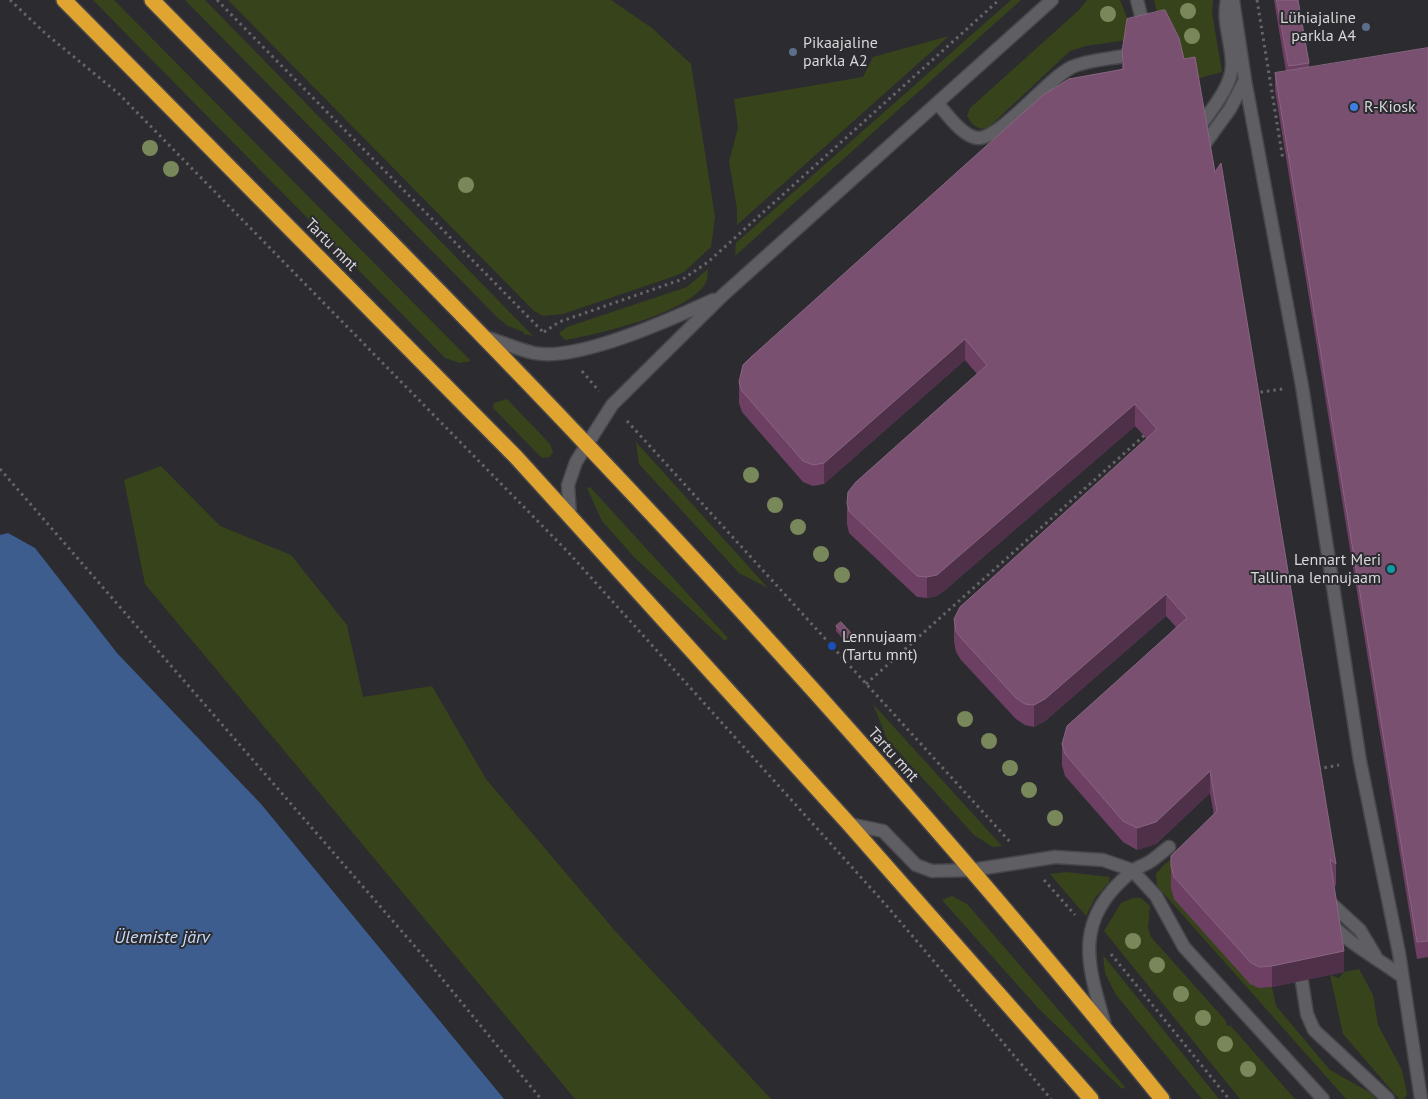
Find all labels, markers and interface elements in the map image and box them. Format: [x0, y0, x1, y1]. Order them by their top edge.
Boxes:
place label: Lühiajaline parkla A4 [1280, 8, 1356, 46]
marker: Lühiajaline parkla A4 [1360, 21, 1372, 33]
place label: Pikaajaline parkla A2 [803, 33, 878, 71]
marker: Pikaajaline parkla A2 [787, 46, 799, 58]
place label: R-Kiosk [1364, 97, 1416, 117]
marker: R-Kiosk [1348, 101, 1360, 113]
street label: Tartu mnt [301, 215, 361, 275]
place label: Lennart Meri Tallinna lennujaam [1250, 550, 1381, 588]
marker: Lennart Meri Tallinna lennujaam [1385, 563, 1397, 575]
place label: Lennujaam (Tartu mnt) [842, 627, 918, 665]
marker: Lennujaam (Tartu mnt) [826, 640, 838, 652]
street label: Tartu mnt [864, 724, 922, 786]
water label: Ülemiste järv [114, 927, 210, 949]

